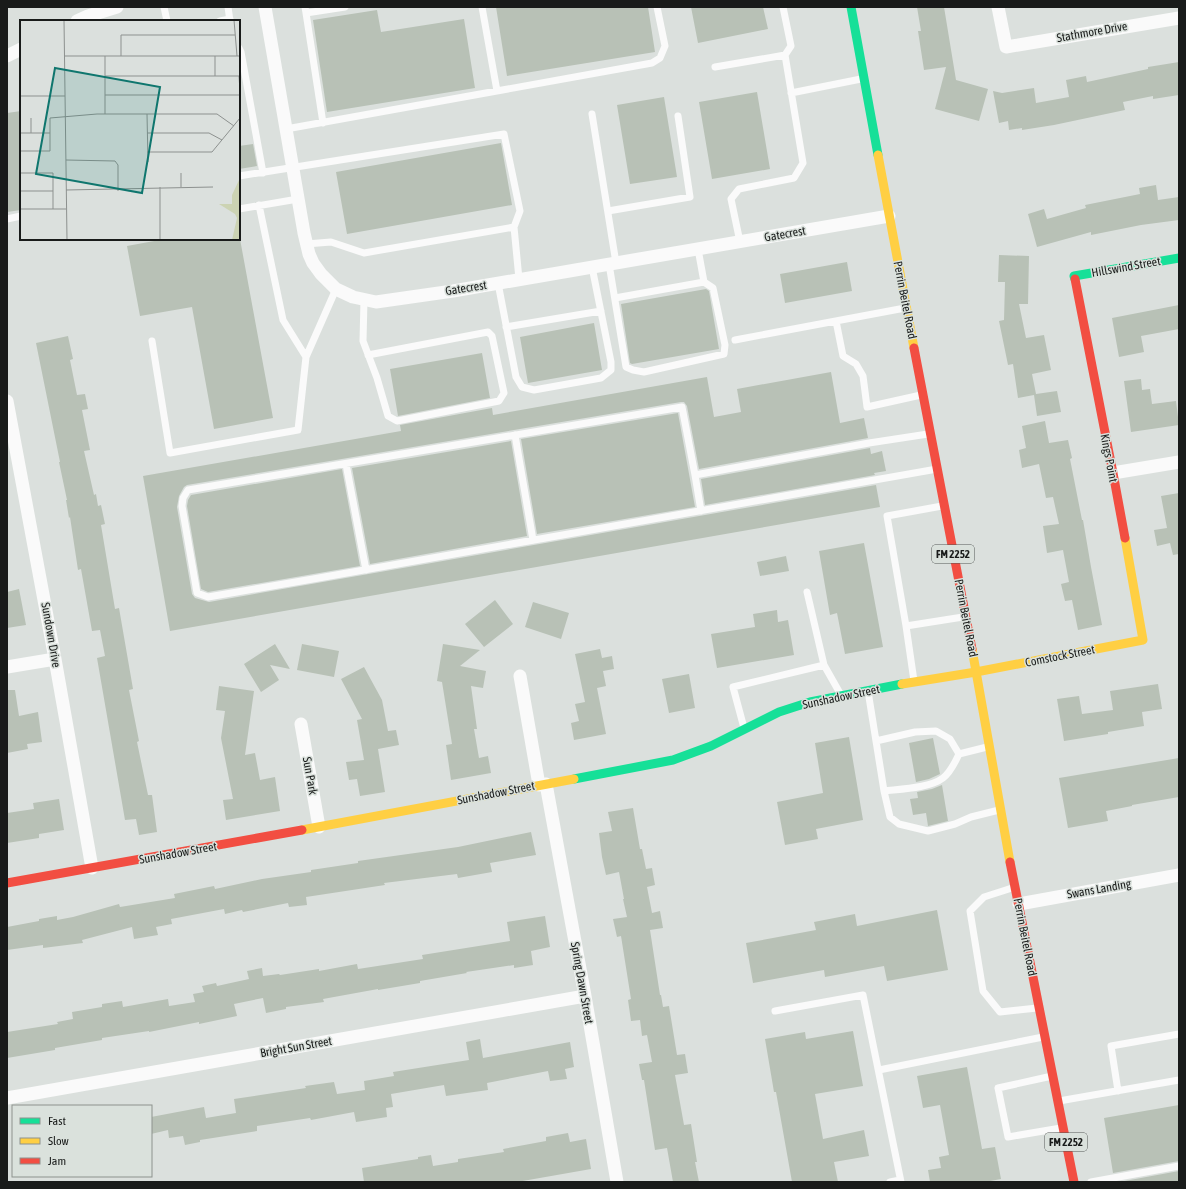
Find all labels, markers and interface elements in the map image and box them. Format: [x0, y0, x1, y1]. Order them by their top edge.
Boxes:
street label: Stathmore Drive [1056, 19, 1128, 45]
inset map [20, 20, 240, 240]
street label: Gatecrest [763, 223, 807, 245]
street label: Hillswind Street [1090, 254, 1162, 280]
street label: Perrin Beitel Road [891, 260, 919, 340]
street label: Gatecrest [444, 278, 488, 298]
street label: Kings Point [1097, 433, 1121, 484]
road number: FM 2252 [932, 545, 974, 563]
street label: Perrin Beitel Road [952, 578, 980, 658]
street label: Sundown Drive [38, 601, 64, 669]
street label: Comstock Street [1024, 642, 1097, 670]
street label: Sunshadow Street [801, 682, 881, 712]
street label: Sun Park [300, 756, 320, 797]
street label: Sunshadow Street [456, 779, 536, 807]
street label: Sunshadow Street [138, 839, 218, 867]
street label: Swans Landing [1066, 876, 1133, 902]
street label: Perrin Beitel Road [1011, 897, 1039, 977]
street label: Spring Dawn Street [568, 941, 596, 1026]
street label: Bright Sun Street [259, 1034, 334, 1060]
legend [12, 1105, 152, 1177]
text: Fast [48, 1114, 66, 1128]
road number: FM 2252 [1045, 1133, 1087, 1151]
text: Slow [48, 1134, 69, 1148]
text: Jam [48, 1154, 66, 1168]

